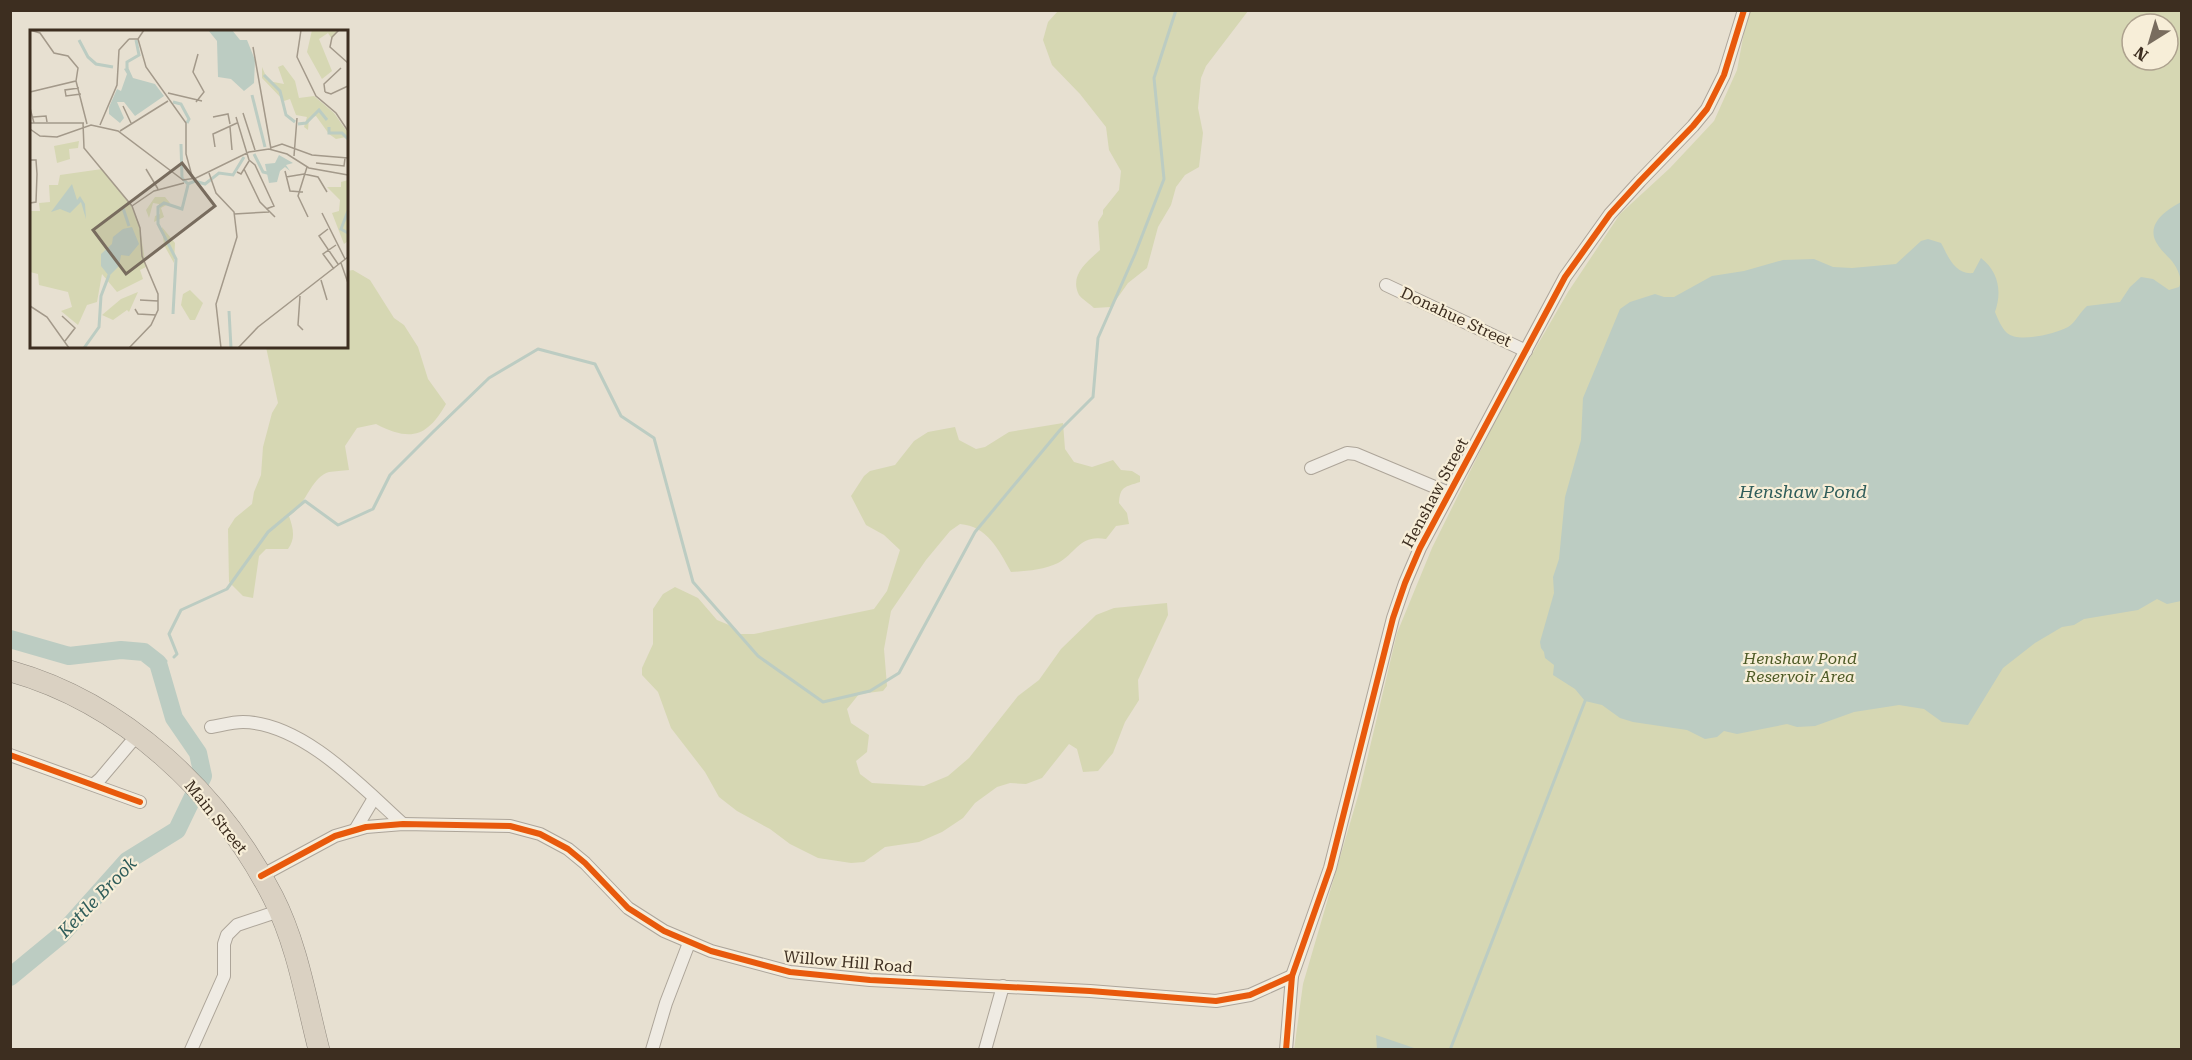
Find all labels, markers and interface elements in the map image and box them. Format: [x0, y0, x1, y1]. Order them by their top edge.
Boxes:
north arrow [2120, 12, 2180, 72]
inset map [30, 30, 348, 348]
text: N [2131, 42, 2152, 65]
street label: Donahue Street [1398, 283, 1514, 351]
street label: Henshaw Street [1398, 435, 1472, 551]
water label: Henshaw Pond [1738, 481, 1867, 502]
park label: Henshaw Pond Reservoir Area [1742, 649, 1857, 686]
street label: Main Street [181, 776, 251, 858]
water label: Kettle Brook [53, 852, 141, 942]
street label: Willow Hill Road [783, 947, 913, 977]

